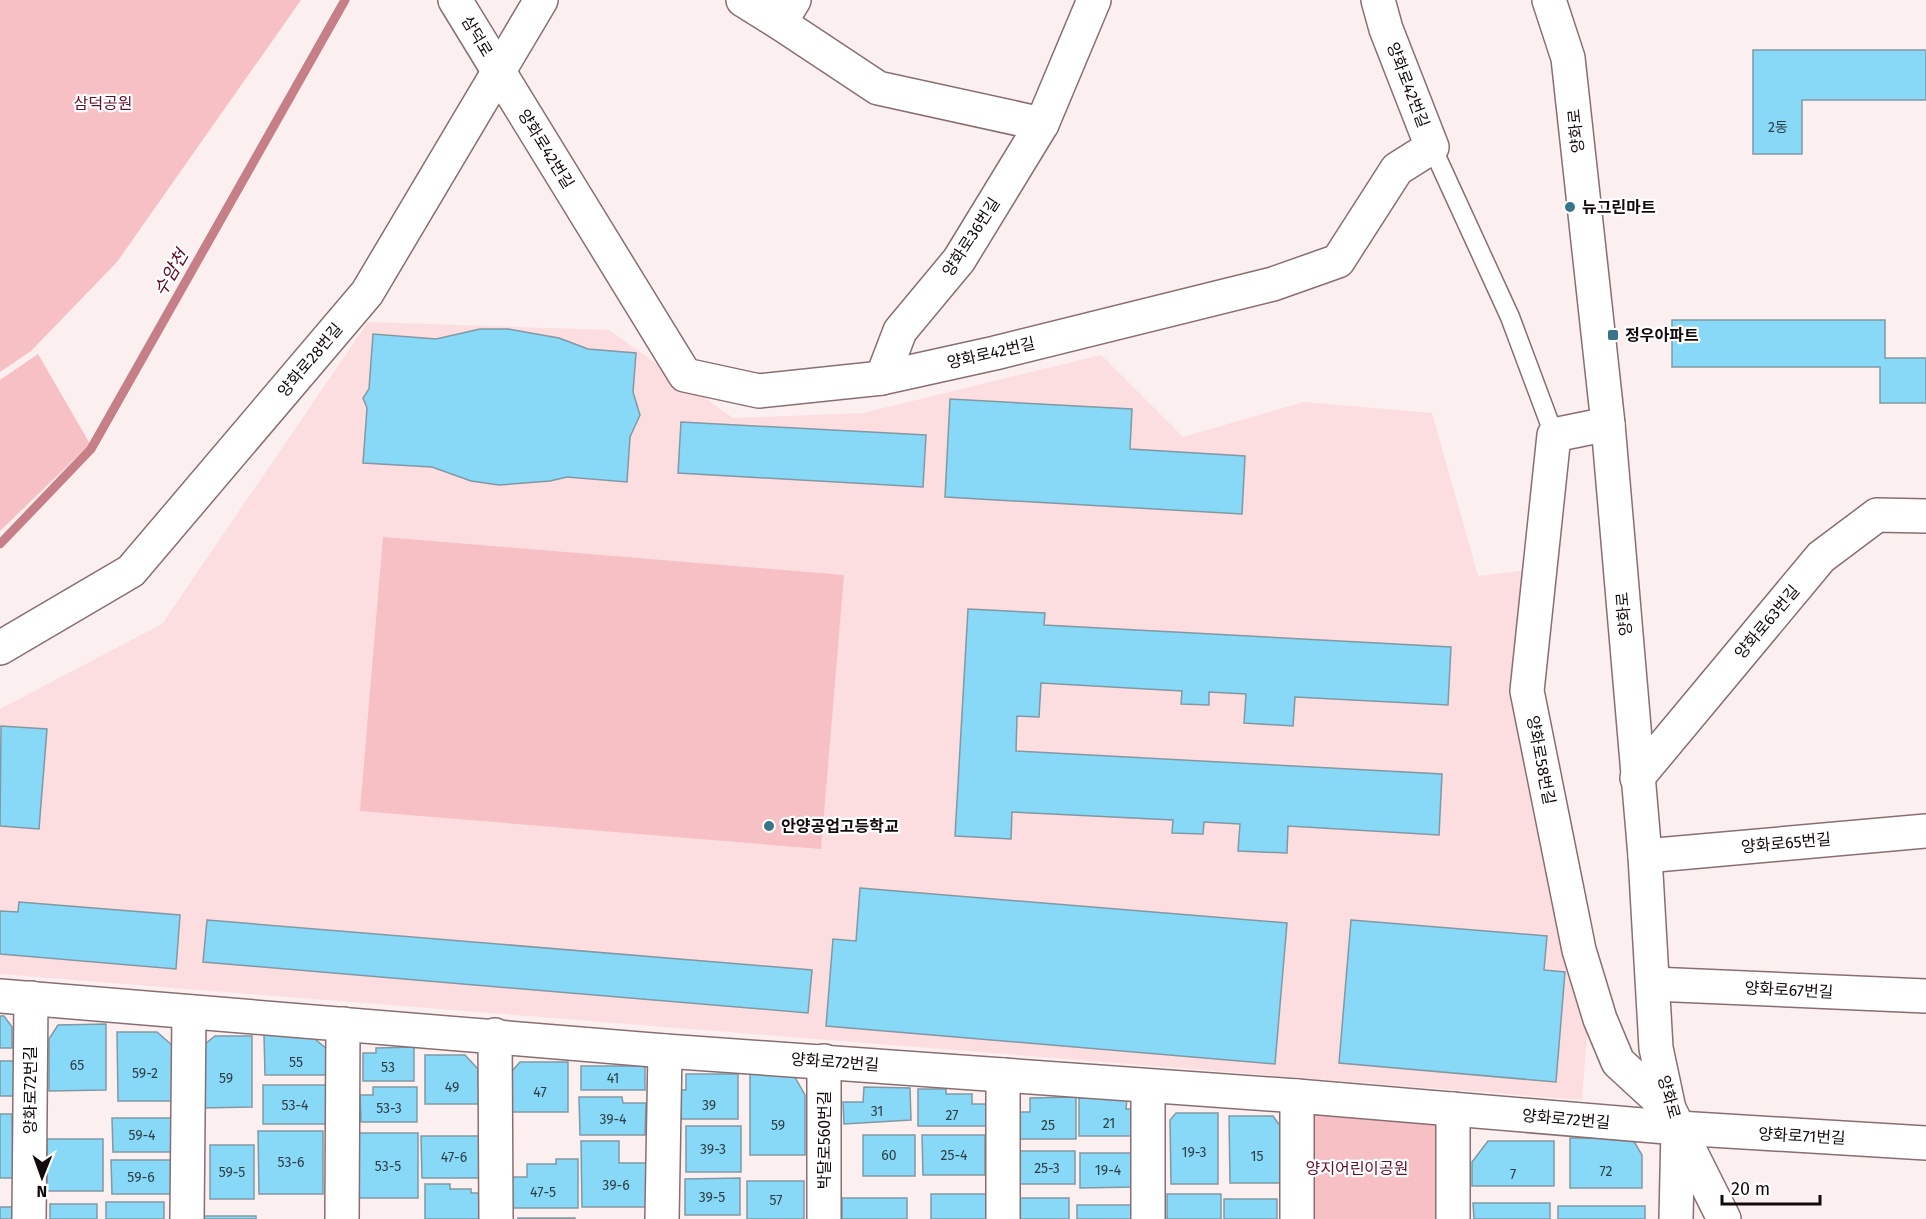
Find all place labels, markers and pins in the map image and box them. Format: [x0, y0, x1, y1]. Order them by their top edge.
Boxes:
place label: 뉴그린마트 [1582, 198, 1656, 217]
marker: 뉴그린마트 [1563, 200, 1577, 214]
place label: 정우아파트 [1625, 326, 1699, 345]
marker: 정우아파트 [1606, 328, 1620, 342]
place label: 안양공업고등학교 [781, 817, 899, 836]
marker: 안양공업고등학교 [762, 819, 776, 833]

